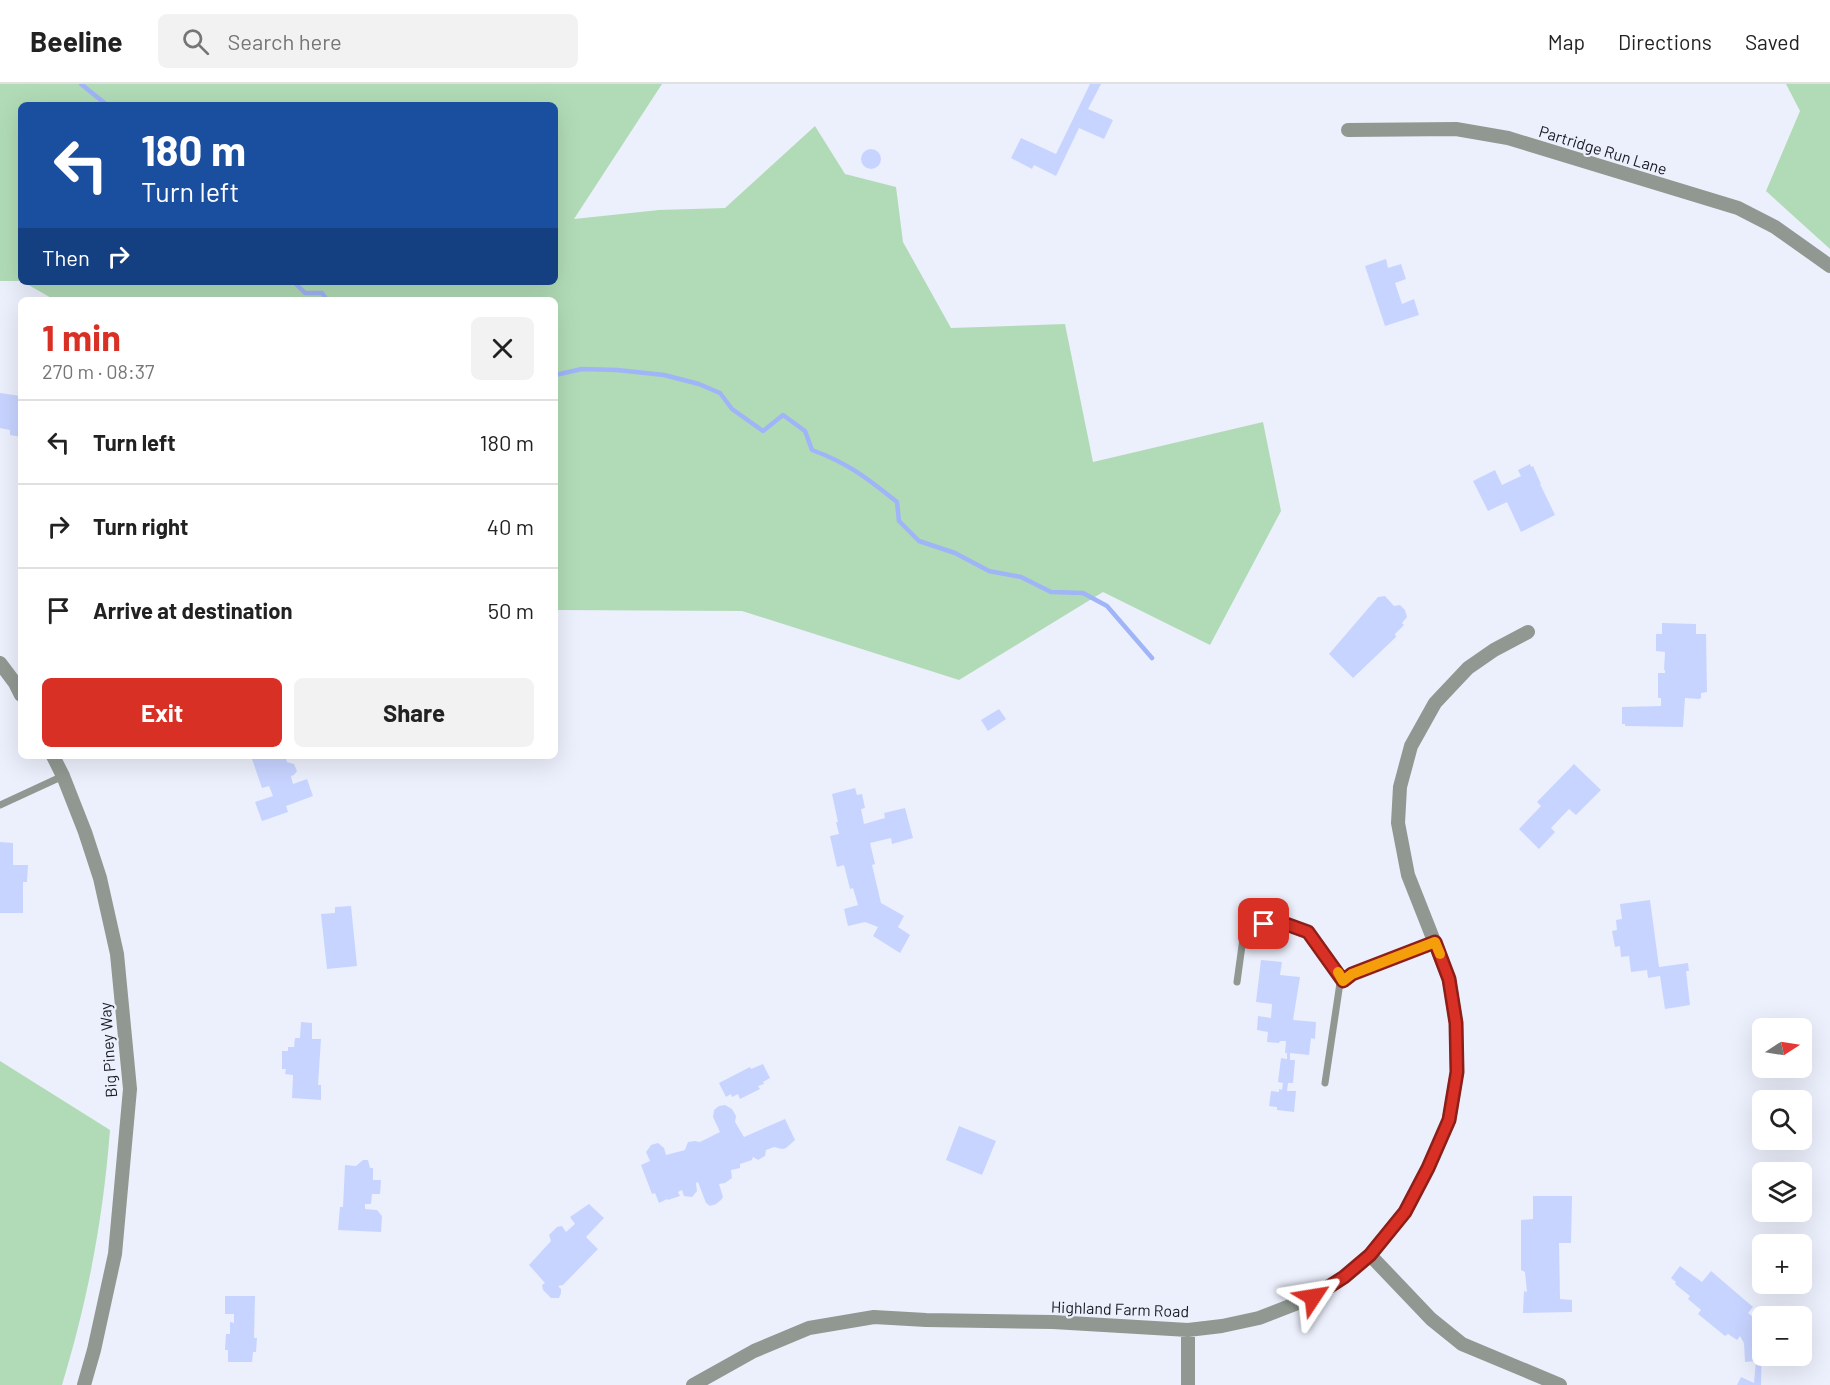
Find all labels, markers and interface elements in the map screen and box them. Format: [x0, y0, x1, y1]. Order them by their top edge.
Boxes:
search box [158, 14, 578, 68]
text: Beeline [30, 24, 122, 58]
icon: search [179, 25, 212, 58]
text: Search here [227, 28, 342, 54]
text: Map [1548, 29, 1585, 54]
text: Directions [1618, 29, 1712, 54]
text: Saved [1745, 29, 1800, 54]
street label: Partridge Run Lane [1537, 121, 1669, 178]
text: 180 m [141, 124, 246, 174]
icon: left [42, 126, 120, 204]
text: Turn left [141, 175, 239, 207]
icon: right [102, 240, 135, 273]
text: Then [42, 244, 90, 270]
text: 1 min [42, 315, 121, 358]
button: close [471, 317, 534, 380]
text: 270 m · 08:37 [42, 359, 154, 383]
icon: left [42, 426, 75, 459]
text: Turn left [93, 429, 176, 455]
text: 180 m [480, 429, 534, 455]
icon: right [42, 510, 75, 543]
text: Turn right [93, 513, 188, 539]
text: 40 m [487, 513, 534, 539]
icon: arrive [42, 594, 75, 627]
text: Arrive at destination [93, 597, 292, 623]
text: 50 m [488, 597, 534, 623]
button: Exit [42, 678, 282, 747]
button: Share [294, 678, 534, 747]
pin [1238, 898, 1289, 949]
icon: arrive [1247, 907, 1280, 940]
street label: Big Piney Way [95, 1001, 120, 1098]
north arrow [1752, 1018, 1812, 1078]
map controls [1752, 1018, 1812, 1366]
button: search [1752, 1090, 1812, 1150]
button: layers [1752, 1162, 1812, 1222]
button: + [1752, 1234, 1812, 1294]
position arrow [1281, 1265, 1345, 1329]
street label: Highland Farm Road [1051, 1297, 1190, 1320]
button: − [1752, 1306, 1812, 1366]

